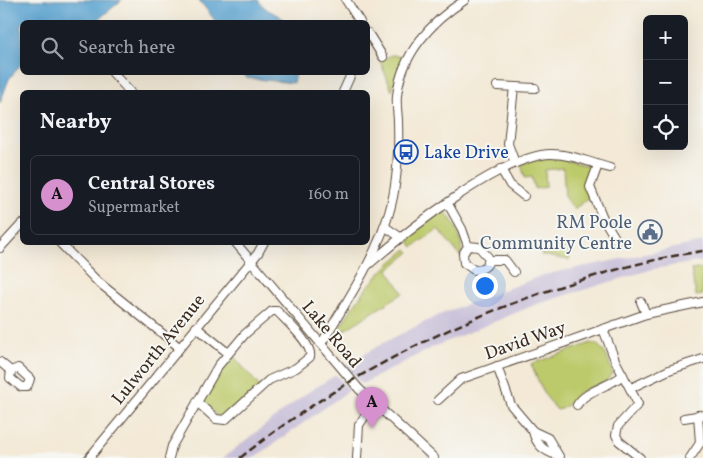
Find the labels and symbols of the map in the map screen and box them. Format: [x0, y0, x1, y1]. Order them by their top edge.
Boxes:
bus stop icon: Lake Drive [393, 139, 419, 165]
place label: Lake Drive [424, 141, 509, 166]
place label: RM Poole Community Centre [480, 211, 632, 257]
public building icon: RM Poole Community Centre [637, 219, 663, 245]
your location [472, 273, 498, 299]
street label: Lulworth Avenue [107, 289, 212, 411]
street label: Lake Road [295, 296, 367, 374]
street label: David Way [481, 316, 570, 367]
pin: A [356, 387, 388, 428]

